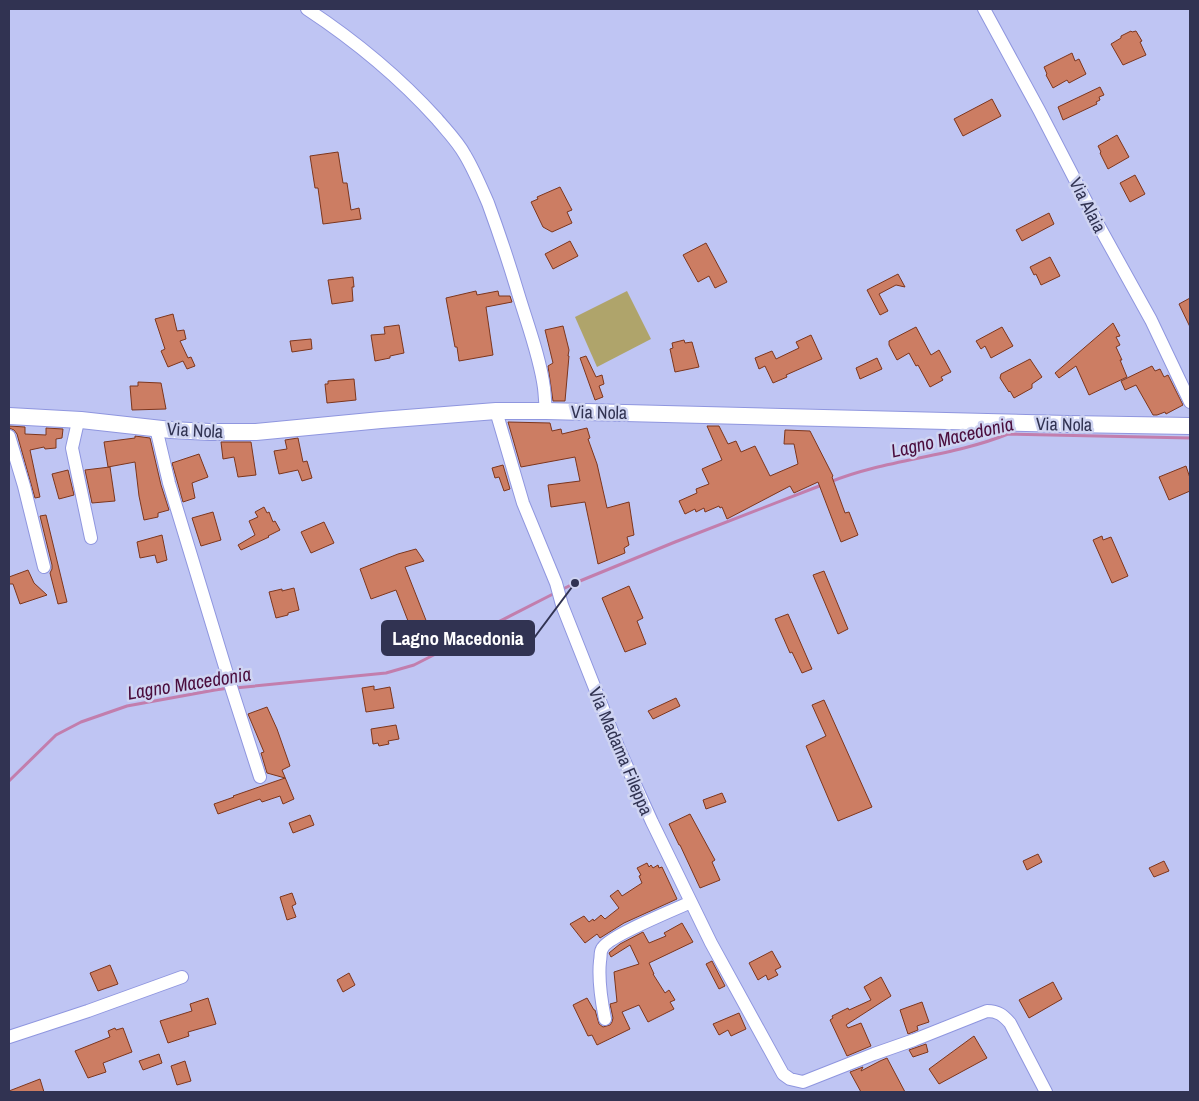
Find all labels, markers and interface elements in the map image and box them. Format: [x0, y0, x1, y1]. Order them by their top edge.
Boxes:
street label: Via Alaia [1064, 173, 1112, 237]
street label: Via Nola [571, 399, 627, 425]
water label: Lagno Macedonia [888, 410, 1016, 464]
street label: Via Nola [1036, 411, 1092, 437]
street label: Via Nola [166, 416, 224, 444]
callout: Lagno Macedonia [382, 621, 534, 655]
text: Lagno Macedonia [392, 625, 524, 651]
water label: Lagno Macedonia [125, 660, 253, 706]
street label: Via Madama Fileppa [583, 683, 659, 819]

